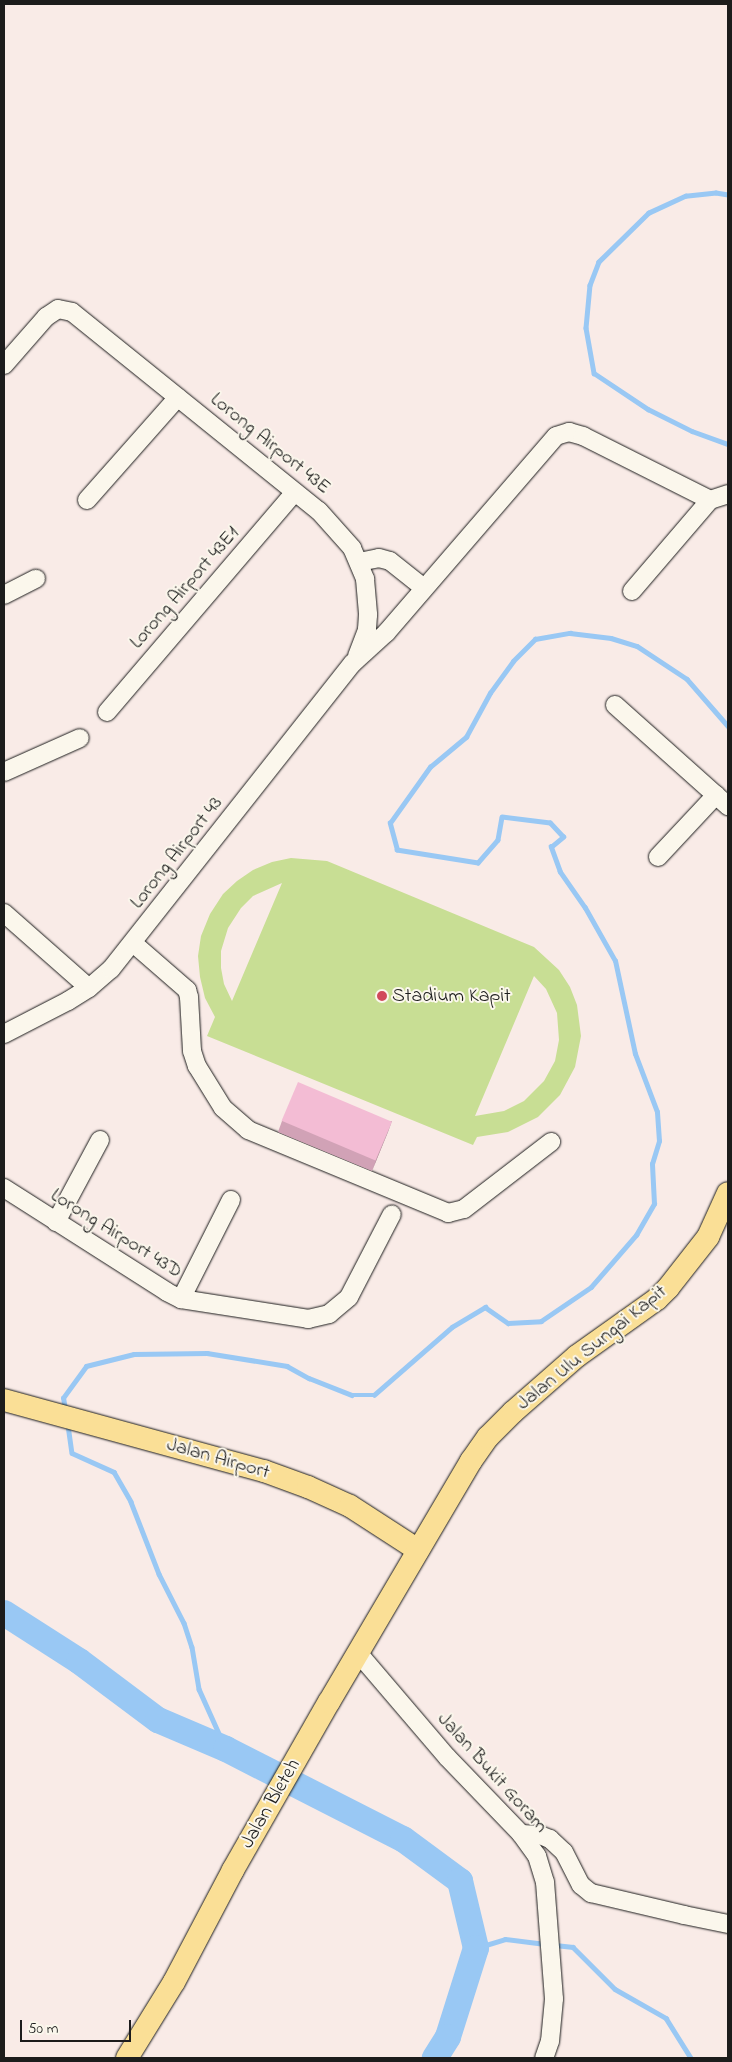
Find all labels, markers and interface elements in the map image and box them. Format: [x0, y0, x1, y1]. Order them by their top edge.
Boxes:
street label: Lorong Airport 43E [205, 388, 335, 500]
street label: Lorong Airport 43E1 [125, 522, 245, 654]
street label: Lorong Airport 43 [126, 792, 228, 914]
place label: Stadium Kapit [392, 984, 511, 1008]
marker: Stadium Kapit [376, 990, 388, 1002]
street label: Lorong Airport 43D [46, 1184, 186, 1284]
street label: Jalan Ulu Sungai Kapit [512, 1280, 672, 1416]
street label: Jalan Airport [164, 1433, 272, 1485]
street label: Jalan Bukit Goram [432, 1708, 552, 1838]
street label: Jalan Bleteh [236, 1755, 306, 1853]
scale bar [22, 2010, 134, 2042]
text: 50 m [28, 2018, 58, 2040]

